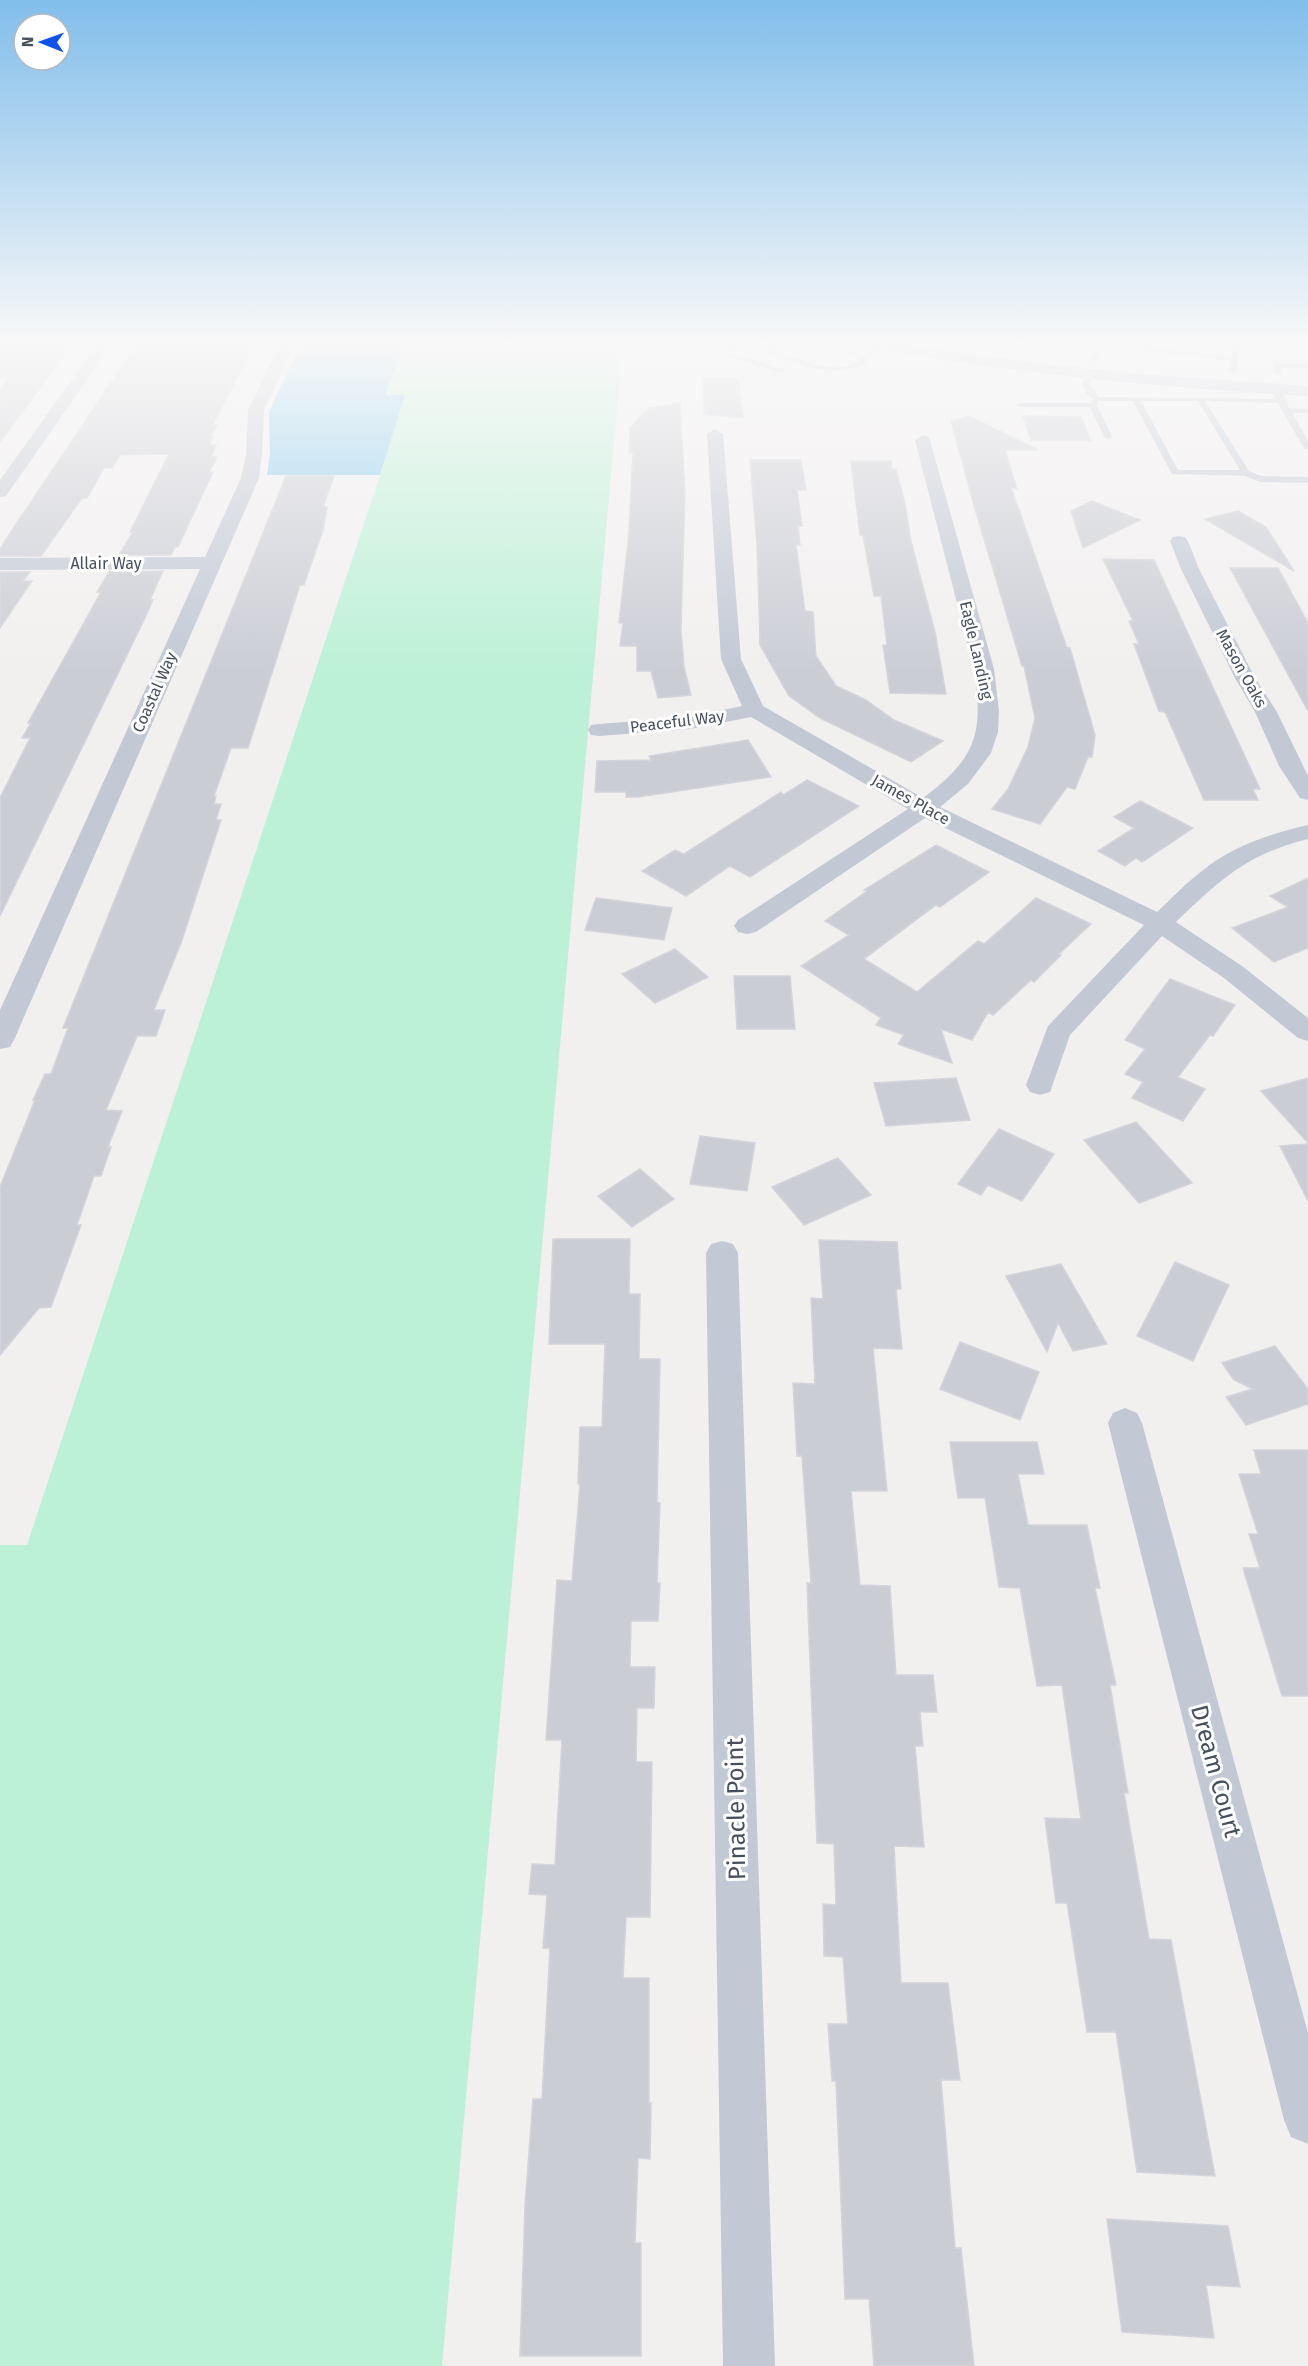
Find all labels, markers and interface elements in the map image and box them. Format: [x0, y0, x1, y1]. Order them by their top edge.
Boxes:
north arrow [12, 12, 72, 72]
text: N [18, 36, 37, 47]
street label: Allair Way [70, 554, 142, 573]
street label: Eagle Landing [956, 599, 997, 702]
street label: Mason Oaks [1212, 626, 1271, 711]
street label: Coastal Way [128, 649, 181, 735]
street label: Peaceful Way [629, 706, 725, 737]
street label: James Place [868, 770, 953, 829]
street label: Dream Court [1185, 1702, 1247, 1840]
street label: Pinacle Point [721, 1737, 751, 1880]

